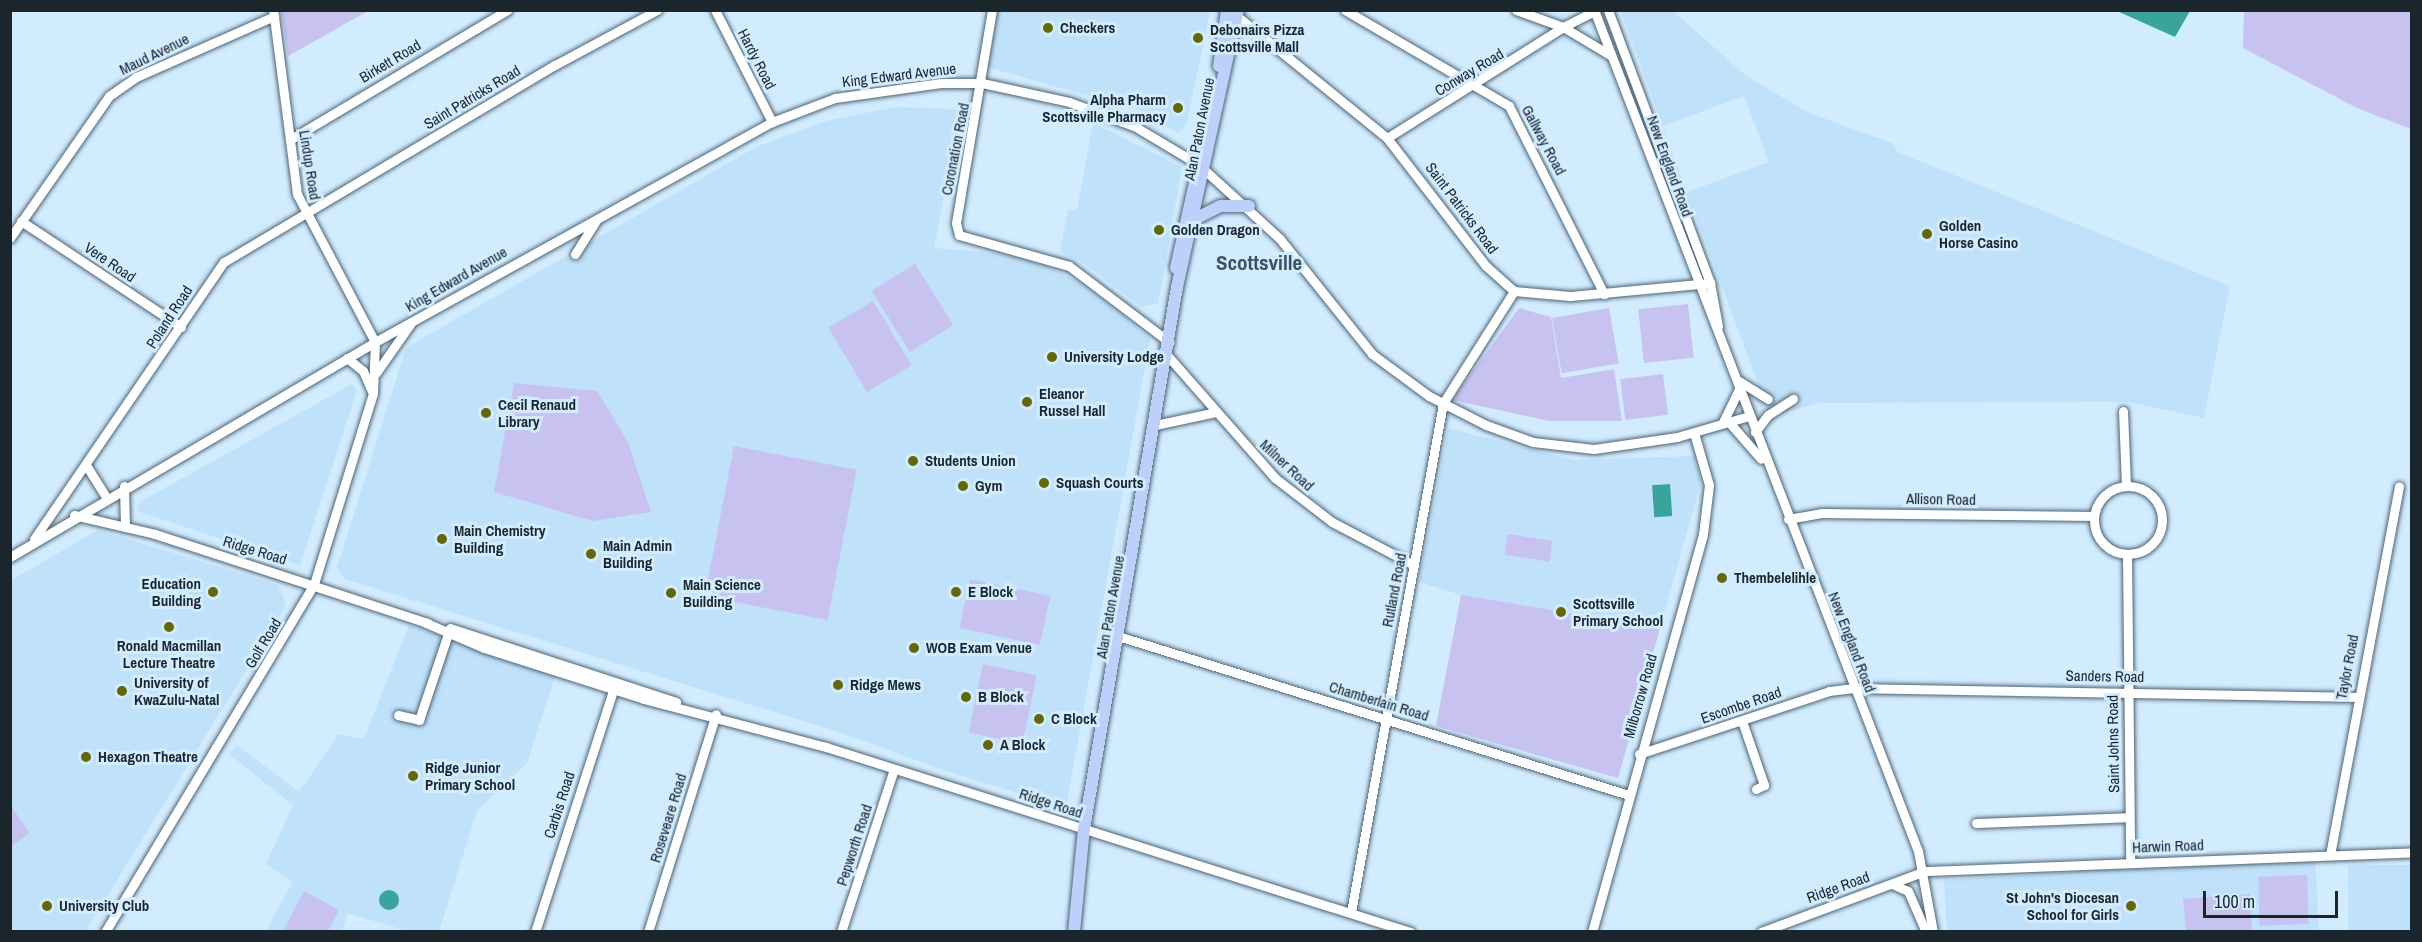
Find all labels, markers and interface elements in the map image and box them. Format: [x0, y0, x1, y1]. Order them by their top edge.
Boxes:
place label: Checkers [1060, 19, 1115, 37]
place label: Debonairs Pizza Scottsville Mall [1210, 20, 1304, 55]
marker: Checkers [1041, 21, 1055, 35]
street label: Hardy Road [734, 26, 780, 92]
street label: Maud Avenue [116, 29, 192, 79]
marker: Debonairs Pizza Scottsville Mall [1191, 31, 1205, 45]
street label: Birkett Road [356, 36, 424, 86]
street label: Conway Road [1431, 44, 1507, 100]
street label: King Edward Avenue [841, 59, 957, 91]
street label: Saint Patricks Road [420, 61, 524, 133]
street label: Alan Paton Avenue [1180, 76, 1218, 182]
place label: Alpha Pharm Scottsville Pharmacy [1042, 90, 1166, 125]
street label: Coronation Road [937, 101, 973, 197]
marker: Alpha Pharm Scottsville Pharmacy [1171, 101, 1185, 115]
street label: Gallway Road [1518, 102, 1570, 178]
street label: New England Road [1643, 113, 1697, 219]
street label: Lindup Road [296, 129, 324, 201]
street label: Saint Patricks Road [1422, 159, 1502, 257]
place label: Golden Horse Casino [1939, 216, 2018, 251]
place label: Golden Dragon [1171, 221, 1260, 239]
marker: Golden Dragon [1152, 223, 1166, 237]
marker: Golden Horse Casino [1920, 227, 1934, 241]
street label: Vere Road [81, 238, 139, 286]
street label: King Edward Avenue [402, 242, 510, 316]
district label: Scottsville [1216, 250, 1302, 276]
street label: Poland Road [142, 282, 196, 352]
place label: University Lodge [1064, 348, 1164, 366]
marker: University Lodge [1045, 350, 1059, 364]
place label: Eleanor Russel Hall [1039, 384, 1105, 419]
place label: Cecil Renaud Library [498, 395, 576, 430]
marker: Eleanor Russel Hall [1020, 395, 1034, 409]
marker: Cecil Renaud Library [479, 406, 493, 420]
street label: Milner Road [1256, 436, 1318, 494]
place label: Students Union [925, 452, 1016, 470]
marker: Students Union [906, 454, 920, 468]
place label: Squash Courts [1056, 474, 1143, 492]
marker: Squash Courts [1037, 476, 1051, 490]
place label: Gym [975, 477, 1002, 495]
marker: Gym [956, 479, 970, 493]
street label: Allison Road [1906, 489, 1976, 509]
place label: Main Chemistry Building [454, 521, 546, 556]
street label: Ridge Road [221, 532, 289, 568]
marker: Main Chemistry Building [435, 532, 449, 546]
place label: Main Admin Building [603, 536, 673, 571]
marker: Main Admin Building [584, 547, 598, 561]
street label: Rutland Road [1378, 551, 1410, 629]
street label: Alan Paton Avenue [1092, 554, 1128, 660]
place label: Thembelelihle [1734, 569, 1816, 587]
marker: Thembelelihle [1715, 571, 1729, 585]
place label: Education Building [142, 574, 201, 609]
place label: Main Science Building [683, 575, 761, 610]
place label: E Block [968, 583, 1013, 601]
marker: Education Building [206, 585, 220, 599]
marker: E Block [949, 585, 963, 599]
marker: Main Science Building [664, 586, 678, 600]
street label: New England Road [1825, 589, 1879, 695]
place label: Scottsville Primary School [1573, 594, 1663, 629]
marker: Scottsville Primary School [1554, 605, 1568, 619]
street label: Golf Road [241, 615, 285, 671]
marker: Ronald Macmillan Lecture Theatre [162, 620, 176, 634]
street label: Taylor Road [2332, 633, 2362, 701]
place label: Ronald Macmillan Lecture Theatre [117, 636, 221, 671]
place label: WOB Exam Venue [926, 639, 1032, 657]
marker: WOB Exam Venue [907, 641, 921, 655]
street label: Milborrow Road [1619, 652, 1661, 740]
street label: Sanders Road [2066, 666, 2144, 686]
place label: University of KwaZulu-Natal [134, 673, 219, 708]
place label: Ridge Mews [850, 676, 921, 694]
street label: Chamberlain Road [1327, 677, 1431, 725]
marker: Ridge Mews [831, 678, 845, 692]
street label: Escombe Road [1698, 683, 1784, 727]
marker: University of KwaZulu-Natal [115, 684, 129, 698]
place label: B Block [978, 688, 1024, 706]
marker: B Block [959, 690, 973, 704]
street label: Saint Johns Road [2103, 695, 2123, 793]
place label: C Block [1051, 710, 1097, 728]
marker: C Block [1032, 712, 1046, 726]
place label: A Block [1000, 736, 1046, 754]
marker: A Block [981, 738, 995, 752]
place label: Hexagon Theatre [98, 748, 198, 766]
marker: Hexagon Theatre [79, 750, 93, 764]
place label: Ridge Junior Primary School [425, 758, 515, 793]
marker: Ridge Junior Primary School [406, 769, 420, 783]
street label: Carbis Road [540, 769, 578, 841]
street label: Roseveare Road [646, 771, 690, 865]
street label: Ridge Road [1017, 784, 1085, 822]
street label: Pepworth Road [832, 802, 876, 888]
street label: Harwin Road [2132, 836, 2204, 856]
street label: Ridge Road [1804, 867, 1872, 907]
scale bar [2206, 879, 2341, 917]
place label: St John's Diocesan School for Girls [2006, 888, 2119, 923]
text: 100 m [2214, 889, 2255, 914]
place label: University Club [59, 897, 149, 915]
marker: University Club [40, 899, 54, 913]
marker: St John's Diocesan School for Girls [2124, 899, 2138, 913]

